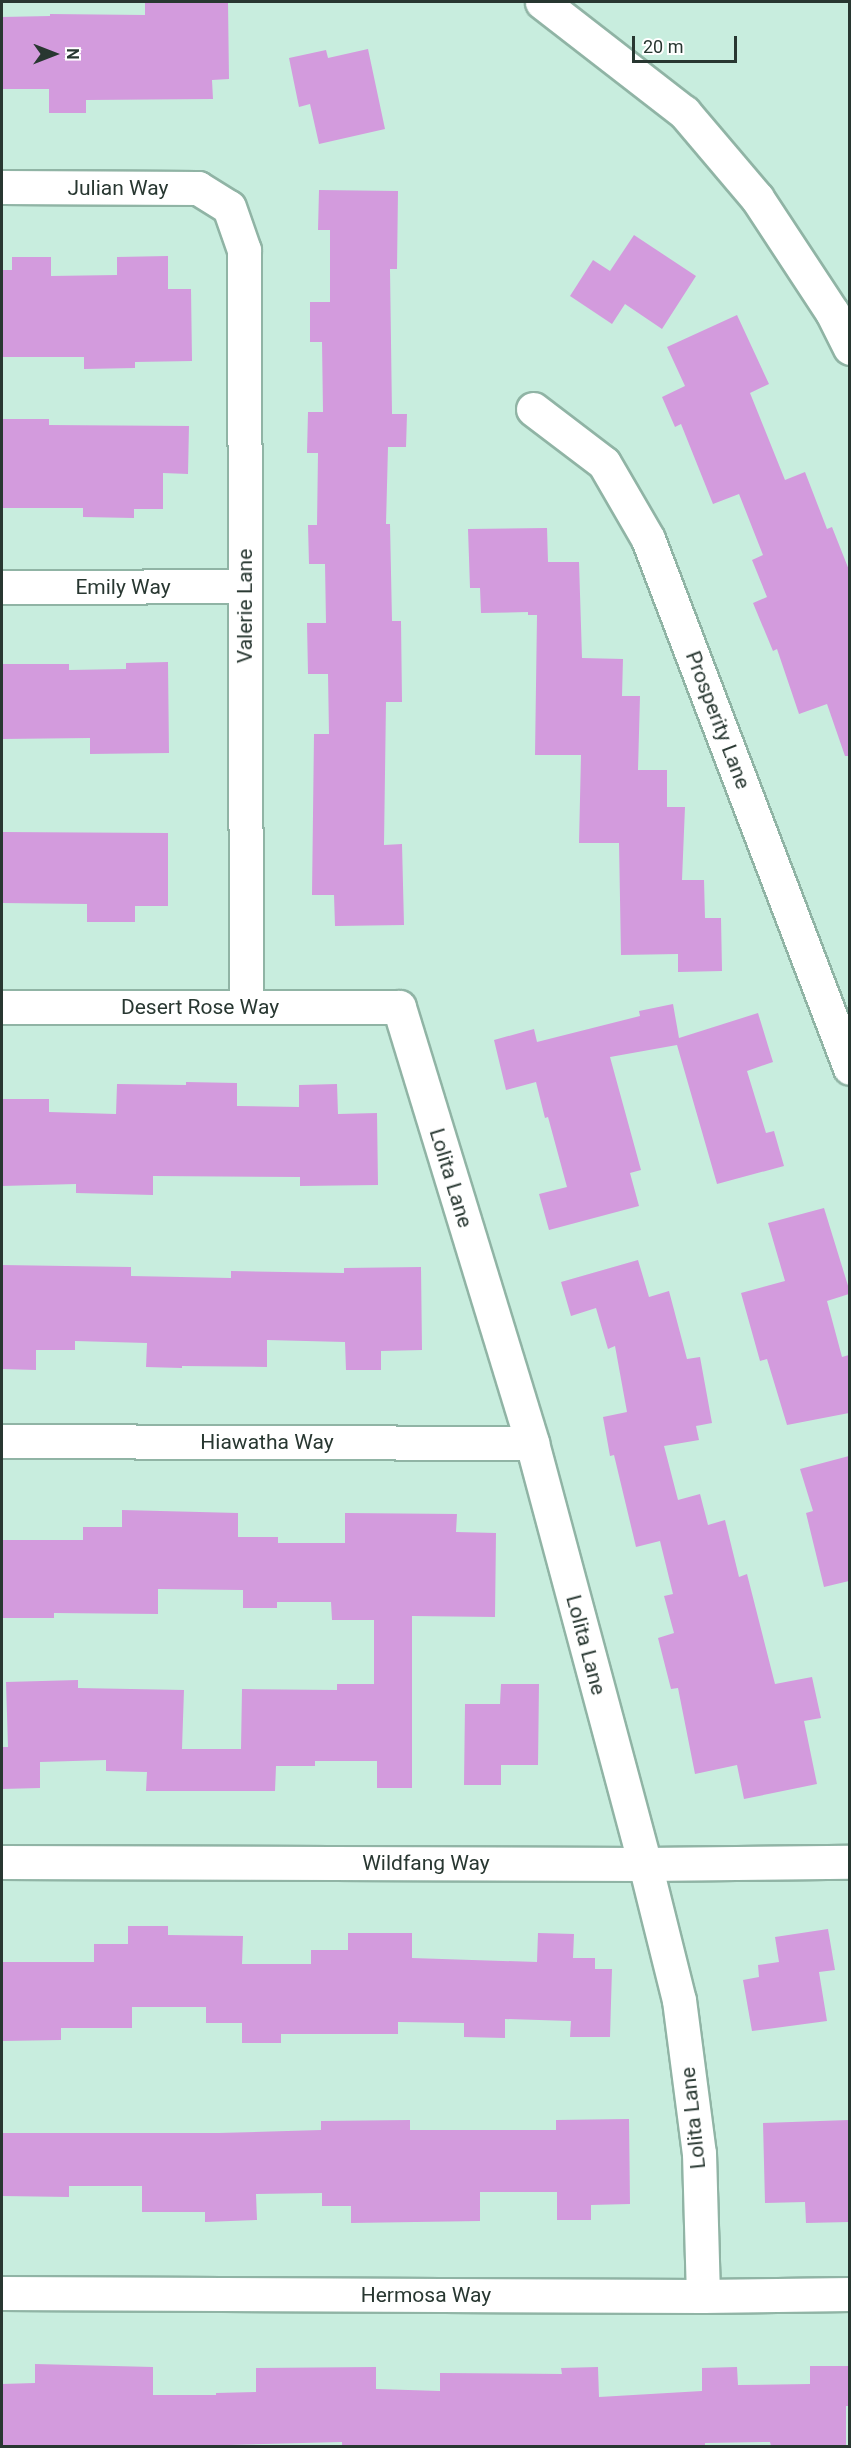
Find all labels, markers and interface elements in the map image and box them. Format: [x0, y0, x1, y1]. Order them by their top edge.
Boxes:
north arrow [24, 24, 84, 84]
scale bar [635, 24, 740, 62]
text: 20 m [643, 36, 683, 57]
text: N [63, 48, 82, 60]
street label: Julian Way [67, 175, 169, 201]
street label: Valerie Lane [232, 549, 258, 663]
street label: Emily Way [75, 574, 171, 600]
street label: Prosperity Lane [680, 648, 756, 792]
street label: Desert Rose Way [121, 994, 279, 1020]
street label: Lolita Lane [424, 1125, 478, 1231]
street label: Hiawatha Way [200, 1429, 334, 1455]
street label: Lolita Lane [561, 1592, 611, 1698]
street label: Wildfang Way [362, 1850, 490, 1876]
street label: Lolita Lane [675, 2066, 711, 2170]
street label: Hermosa Way [361, 2282, 491, 2308]

